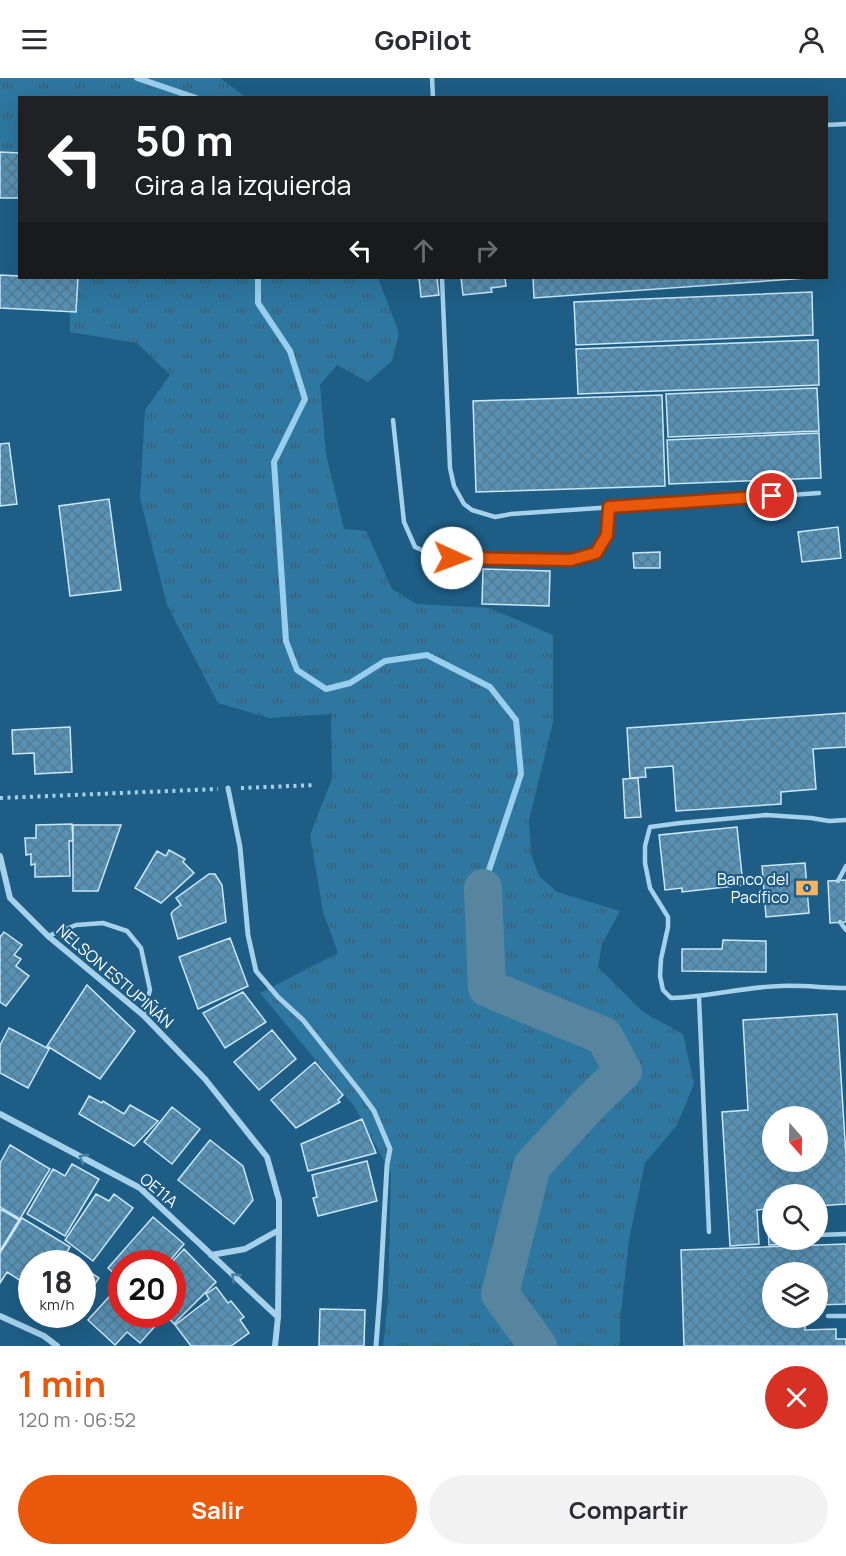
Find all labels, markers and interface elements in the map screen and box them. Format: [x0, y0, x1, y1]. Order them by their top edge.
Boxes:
text: GoPilot [374, 21, 472, 58]
icon: menu [18, 23, 51, 56]
icon: person [795, 23, 828, 56]
text: 50 m [135, 111, 233, 169]
icon: left [36, 120, 114, 198]
text: Gira a la izquierda [135, 166, 351, 203]
icon: left [344, 234, 377, 267]
icon: ahead [407, 234, 440, 267]
icon: right [470, 234, 503, 267]
pin [746, 470, 797, 521]
icon: arrive [755, 479, 788, 512]
position arrow [420, 526, 484, 590]
place label: Banco del Pacífico [717, 868, 789, 908]
bank icon: Banco del Pacífico [794, 875, 820, 901]
street label: NELSON ESTUPIÑÁN [52, 919, 178, 1033]
north arrow [762, 1106, 828, 1172]
map controls [762, 1106, 828, 1328]
one-way arrow [79, 1154, 89, 1165]
street label: OE11A [135, 1168, 183, 1212]
button: search [762, 1184, 828, 1250]
speed limit sign: 20 [108, 1250, 186, 1328]
text: 18 [41, 1261, 73, 1302]
button: layers [762, 1262, 828, 1328]
one-way arrow [231, 1273, 242, 1284]
text: km/h [40, 1294, 74, 1315]
text: 1 min [18, 1359, 106, 1408]
button: close [765, 1366, 828, 1429]
text: 120 m · 06:52 [18, 1406, 136, 1433]
button: Salir [18, 1475, 417, 1544]
button: Compartir [429, 1475, 828, 1544]

